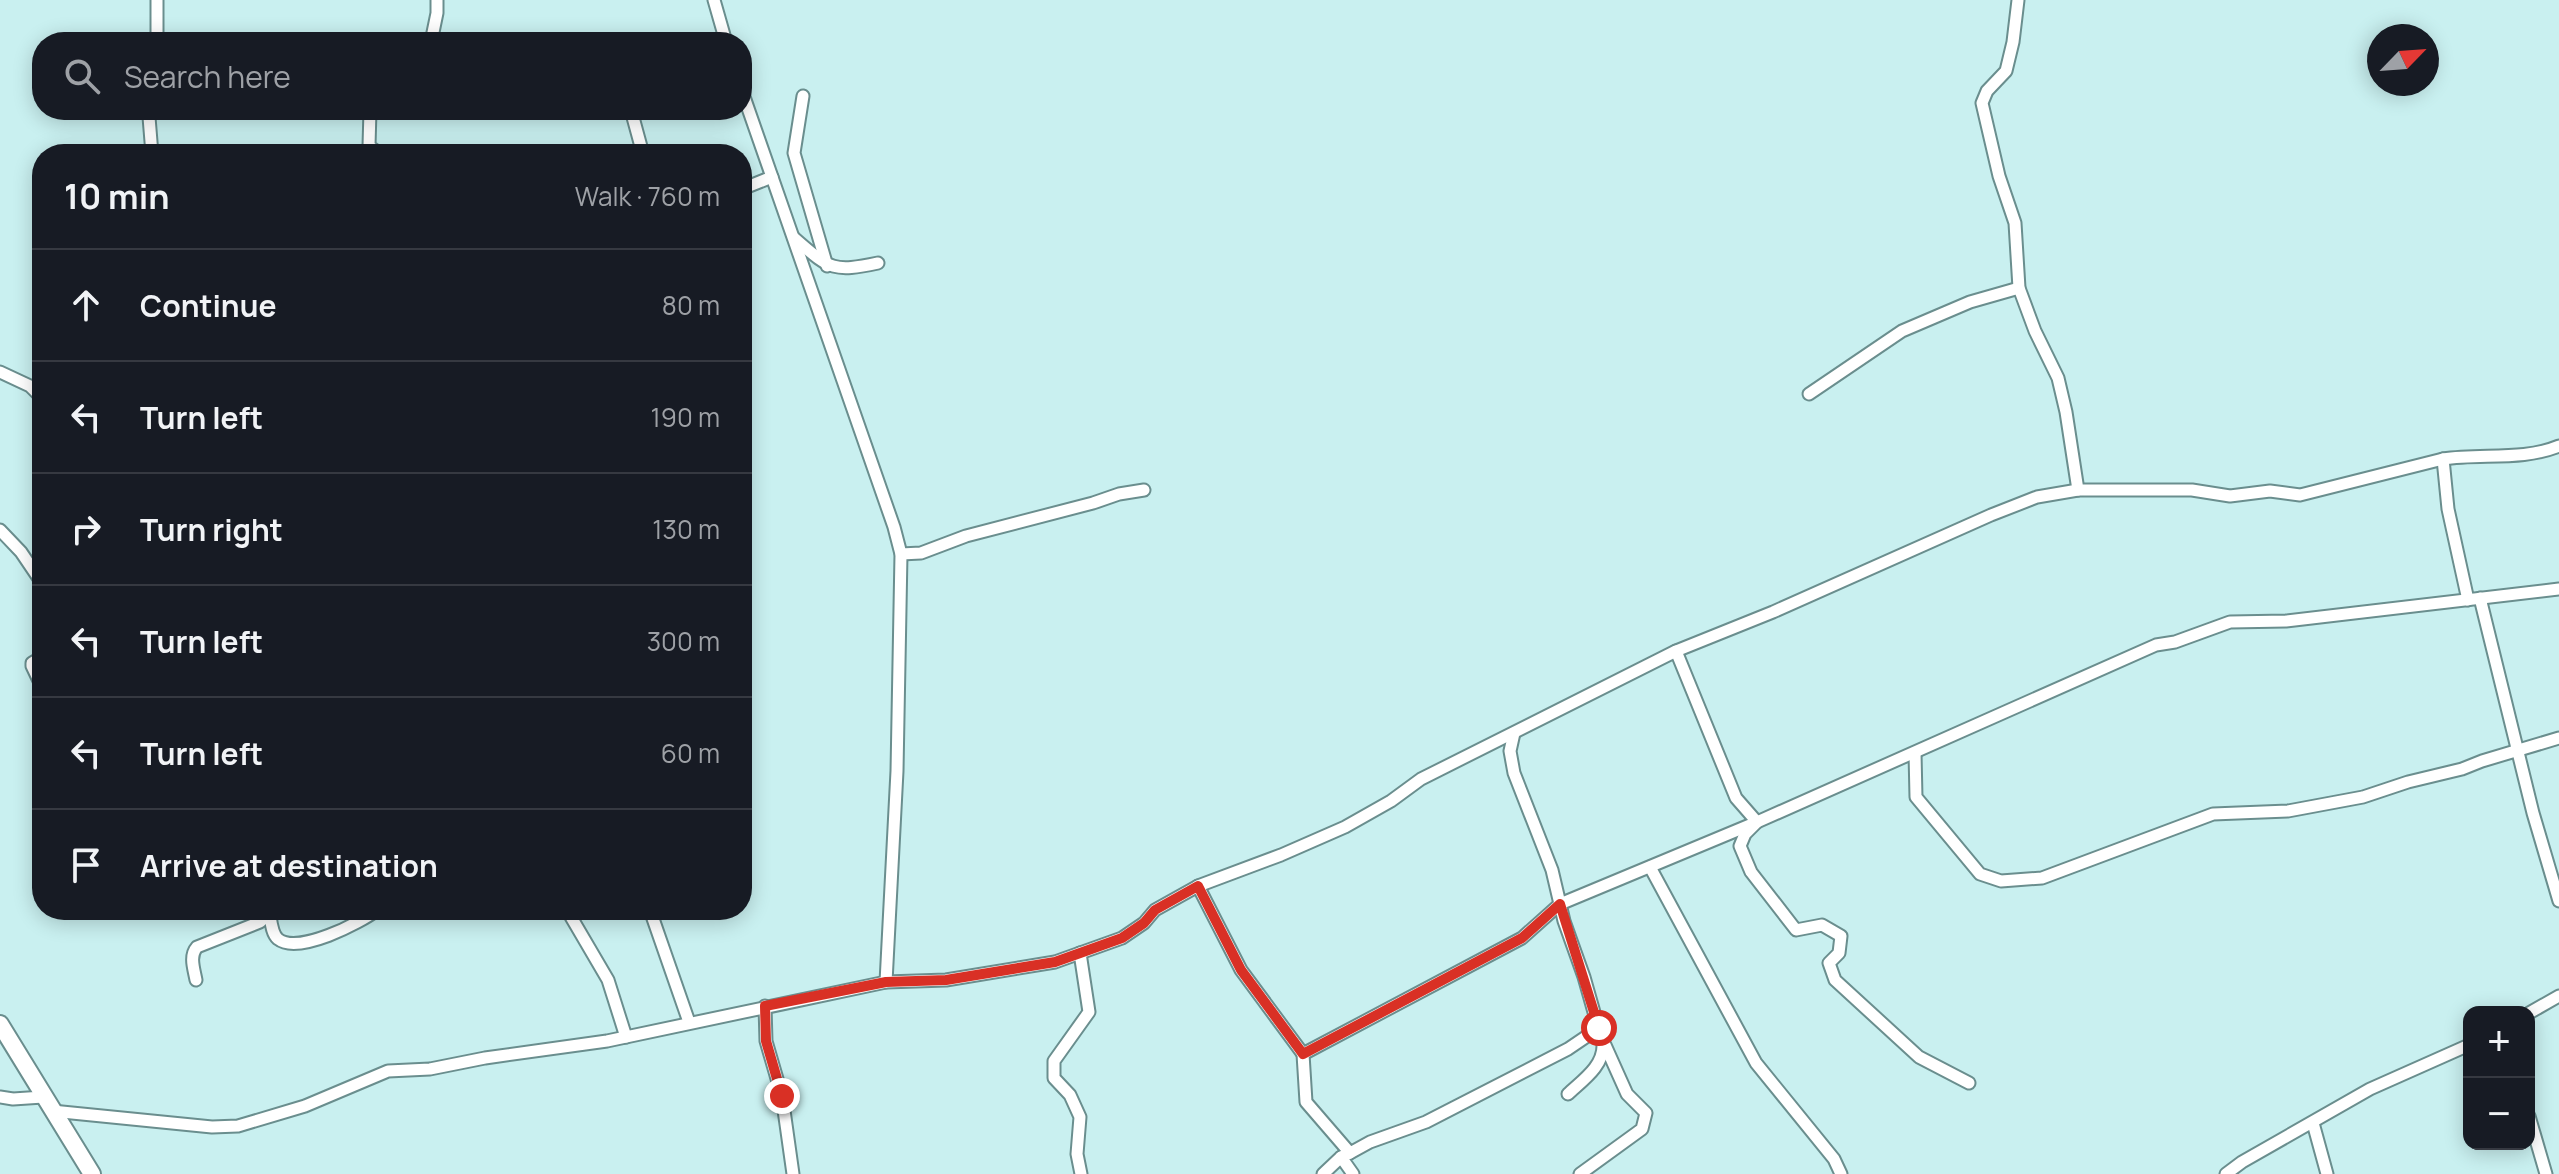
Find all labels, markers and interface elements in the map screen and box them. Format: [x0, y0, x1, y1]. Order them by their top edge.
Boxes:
north arrow [2367, 24, 2439, 96]
search box [32, 32, 752, 120]
icon: search [60, 54, 104, 98]
text: Search here [124, 56, 291, 97]
text: 10 min [64, 173, 169, 219]
text: Walk · 760 m [575, 178, 720, 214]
icon: ahead [64, 283, 108, 327]
text: Continue [140, 285, 276, 326]
text: 80 m [662, 287, 720, 323]
icon: left [64, 395, 108, 439]
text: Turn left [140, 397, 263, 438]
text: 190 m [651, 399, 720, 435]
icon: right [64, 507, 108, 551]
text: Turn right [140, 509, 283, 550]
text: 130 m [652, 511, 720, 547]
icon: left [64, 619, 108, 663]
text: Turn left [140, 621, 263, 662]
text: 300 m [647, 623, 720, 659]
icon: left [64, 731, 108, 775]
text: Turn left [140, 733, 263, 774]
text: 60 m [661, 735, 720, 771]
icon: arrive [64, 843, 108, 887]
text: Arrive at destination [140, 845, 438, 886]
map controls [2463, 1006, 2535, 1150]
button: + [2463, 1006, 2535, 1078]
route start [1581, 1010, 1617, 1046]
route end [764, 1078, 800, 1114]
button: − [2463, 1078, 2535, 1150]

